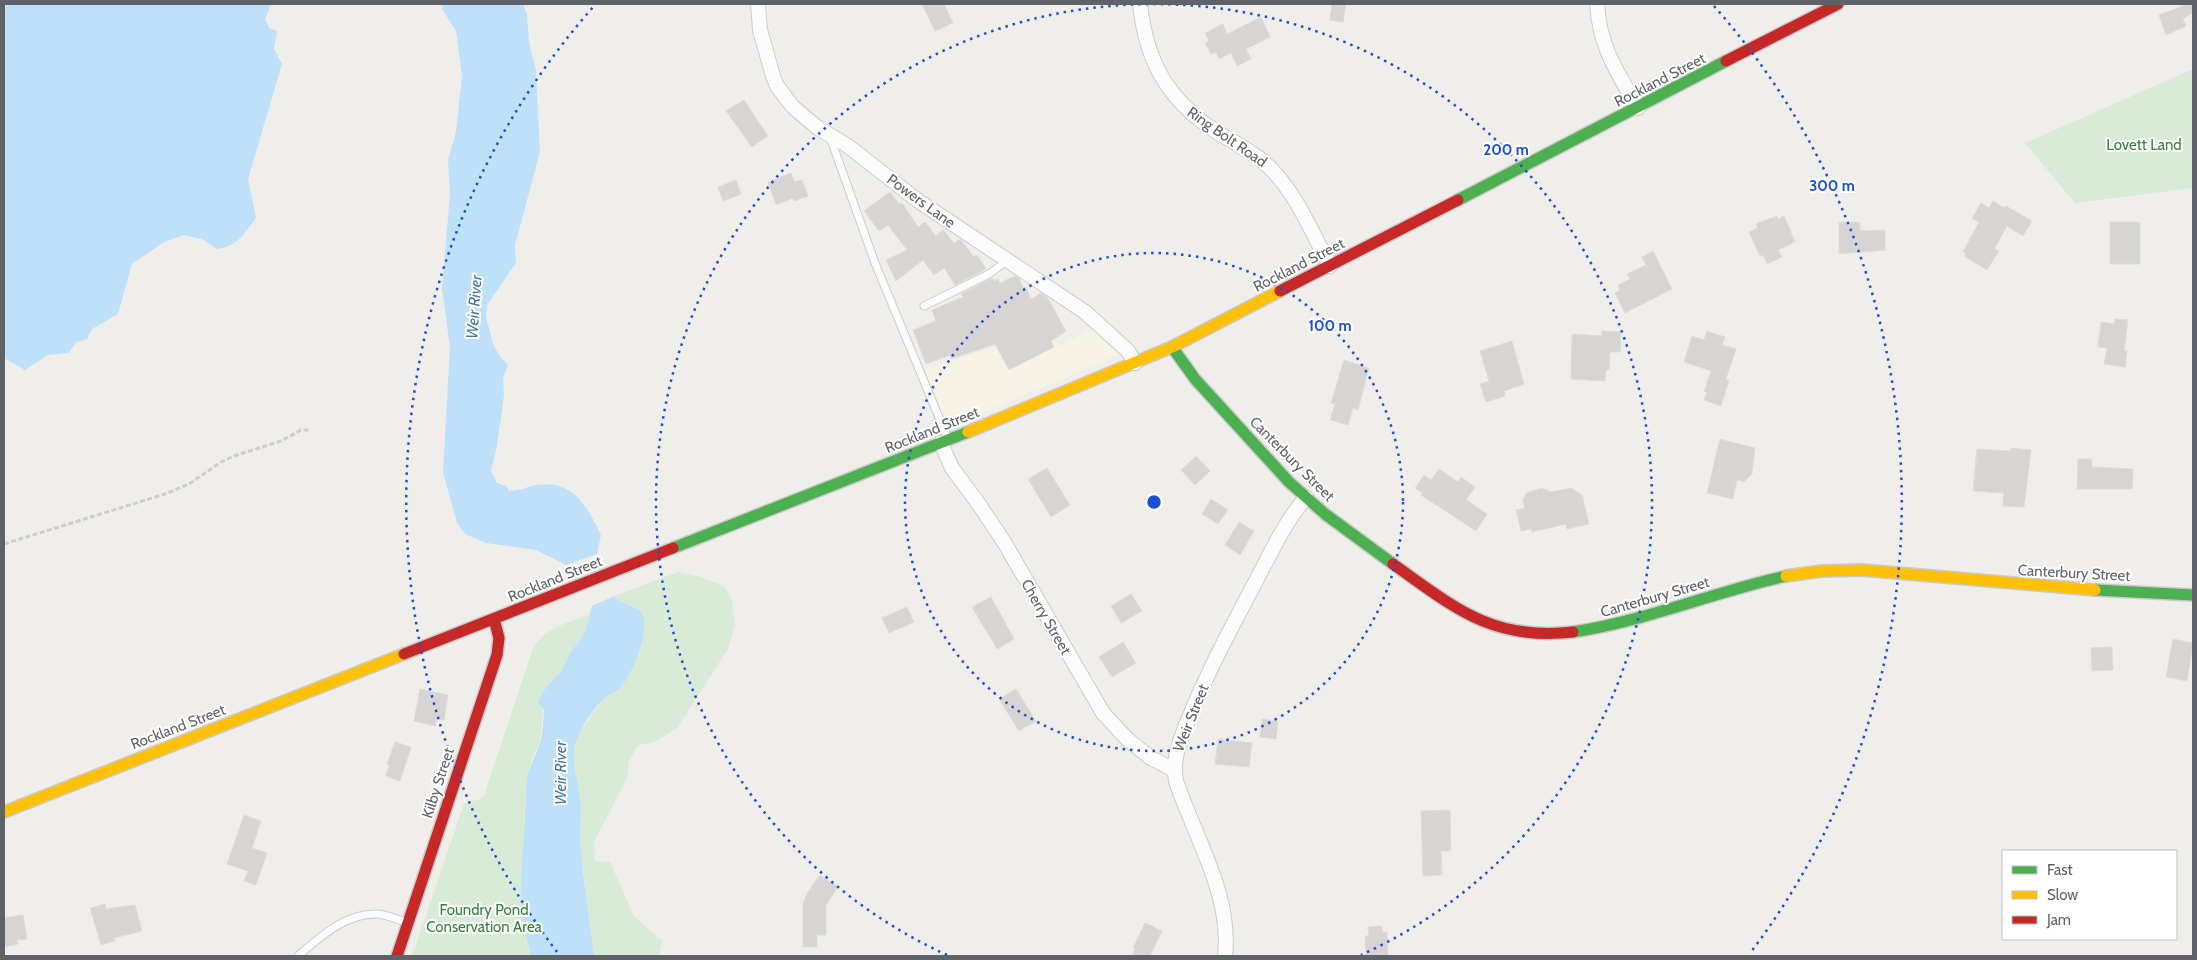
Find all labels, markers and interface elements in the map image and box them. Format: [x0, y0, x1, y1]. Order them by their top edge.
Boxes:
street label: Rockland Street [1611, 49, 1709, 111]
street label: Ring Bolt Road [1184, 103, 1270, 171]
park label: Lovett Land [2106, 136, 2182, 154]
text: 200 m [1483, 141, 1529, 159]
street label: Powers Lane [883, 170, 959, 232]
text: 300 m [1809, 177, 1855, 195]
street label: Rockland Street [1250, 234, 1348, 296]
water label: Weir River [462, 273, 486, 340]
text: 100 m [1308, 317, 1352, 335]
street label: Rockland Street [882, 403, 982, 457]
street label: Canterbury Street [1246, 413, 1338, 505]
centre of rings [1145, 493, 1163, 511]
street label: Rockland Street [505, 552, 605, 606]
street label: Canterbury Street [2017, 561, 2131, 585]
street label: Canterbury Street [1598, 573, 1712, 621]
street label: Cherry Street [1017, 576, 1075, 658]
street label: Weir Street [1169, 682, 1213, 754]
street label: Rockland Street [128, 701, 228, 753]
water label: Weir River [551, 740, 570, 805]
street label: Kilby Street [418, 745, 458, 821]
legend [2002, 850, 2177, 940]
text: Fast [2047, 861, 2072, 879]
text: Slow [2047, 886, 2078, 904]
park label: Foundry Pond Conservation Area [426, 901, 543, 936]
text: Jam [2046, 911, 2071, 929]

